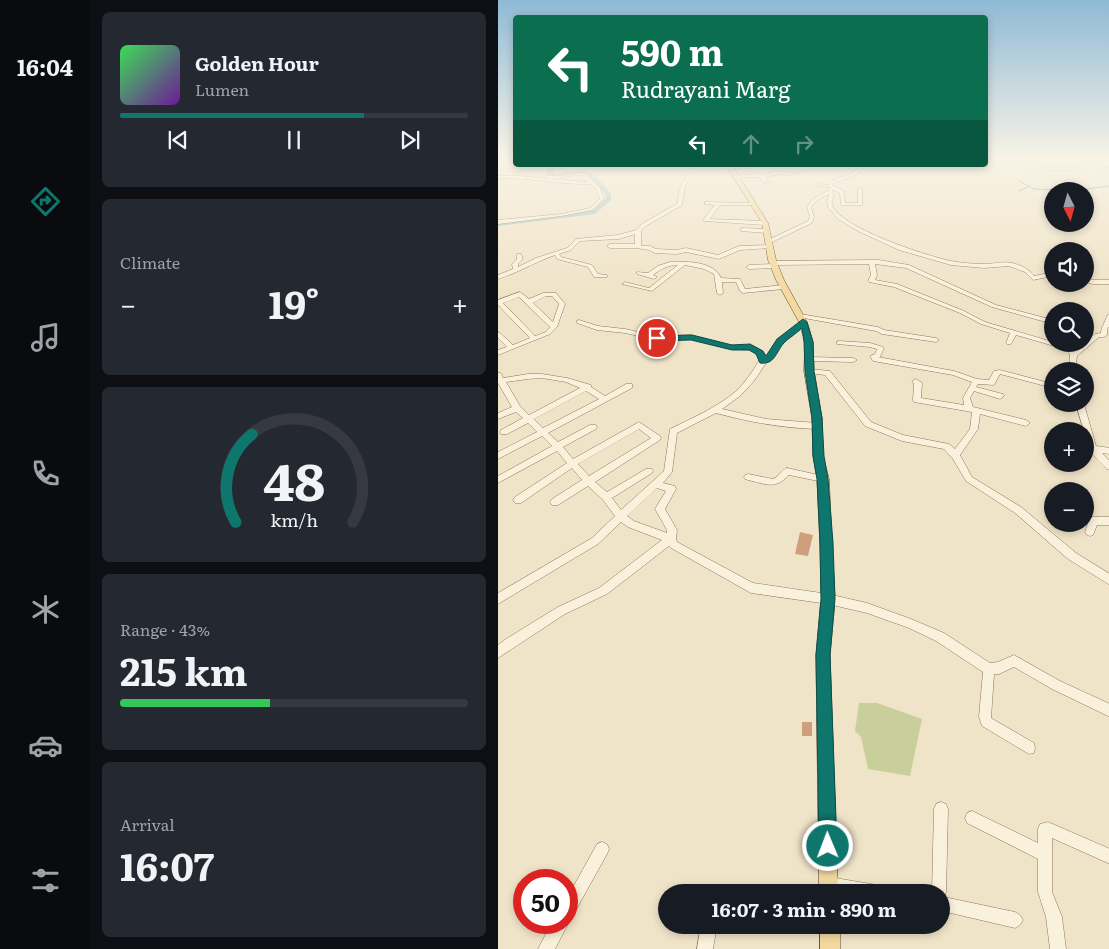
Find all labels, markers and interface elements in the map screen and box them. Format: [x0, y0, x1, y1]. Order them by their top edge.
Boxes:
text: 590 m [621, 25, 723, 77]
icon: left [538, 35, 603, 100]
text: Golden Hour [195, 49, 319, 77]
text: 16:04 [17, 50, 73, 83]
text: Rudrayani Marg [621, 72, 791, 105]
text: Lumen [195, 77, 249, 101]
icon: previous [164, 126, 192, 154]
icon: pause [280, 126, 308, 154]
icon: next [396, 126, 424, 154]
icon: left [684, 130, 712, 158]
icon: ahead [737, 130, 765, 158]
icon: right [790, 130, 818, 158]
north arrow [1044, 182, 1094, 232]
map controls [1044, 182, 1094, 532]
icon: directions [28, 184, 63, 219]
button: sound [1044, 242, 1094, 292]
text: Climate [120, 250, 180, 274]
text: 19° [269, 274, 320, 331]
text: − [120, 282, 136, 324]
text: + [452, 282, 468, 324]
button: search [1044, 302, 1094, 352]
pin [636, 317, 678, 359]
icon: music [28, 320, 63, 355]
icon: arrive [643, 324, 671, 352]
button: layers [1044, 362, 1094, 412]
button: + [1044, 422, 1094, 472]
text: 48 [263, 440, 325, 517]
icon: phone [28, 456, 63, 491]
button: − [1044, 482, 1094, 532]
text: km/h [270, 506, 318, 533]
icon: climate [28, 592, 63, 627]
text: Range · 43% [120, 617, 210, 641]
text: 215 km [120, 641, 248, 698]
icon: car [28, 728, 63, 763]
text: Arrival [120, 812, 175, 836]
position arrow [801, 819, 853, 871]
text: 16:07 [120, 836, 214, 893]
icon: filters [28, 863, 63, 898]
speed limit sign: 50 [513, 869, 578, 934]
text: 16:07 · 3 min · 890 m [712, 895, 896, 923]

